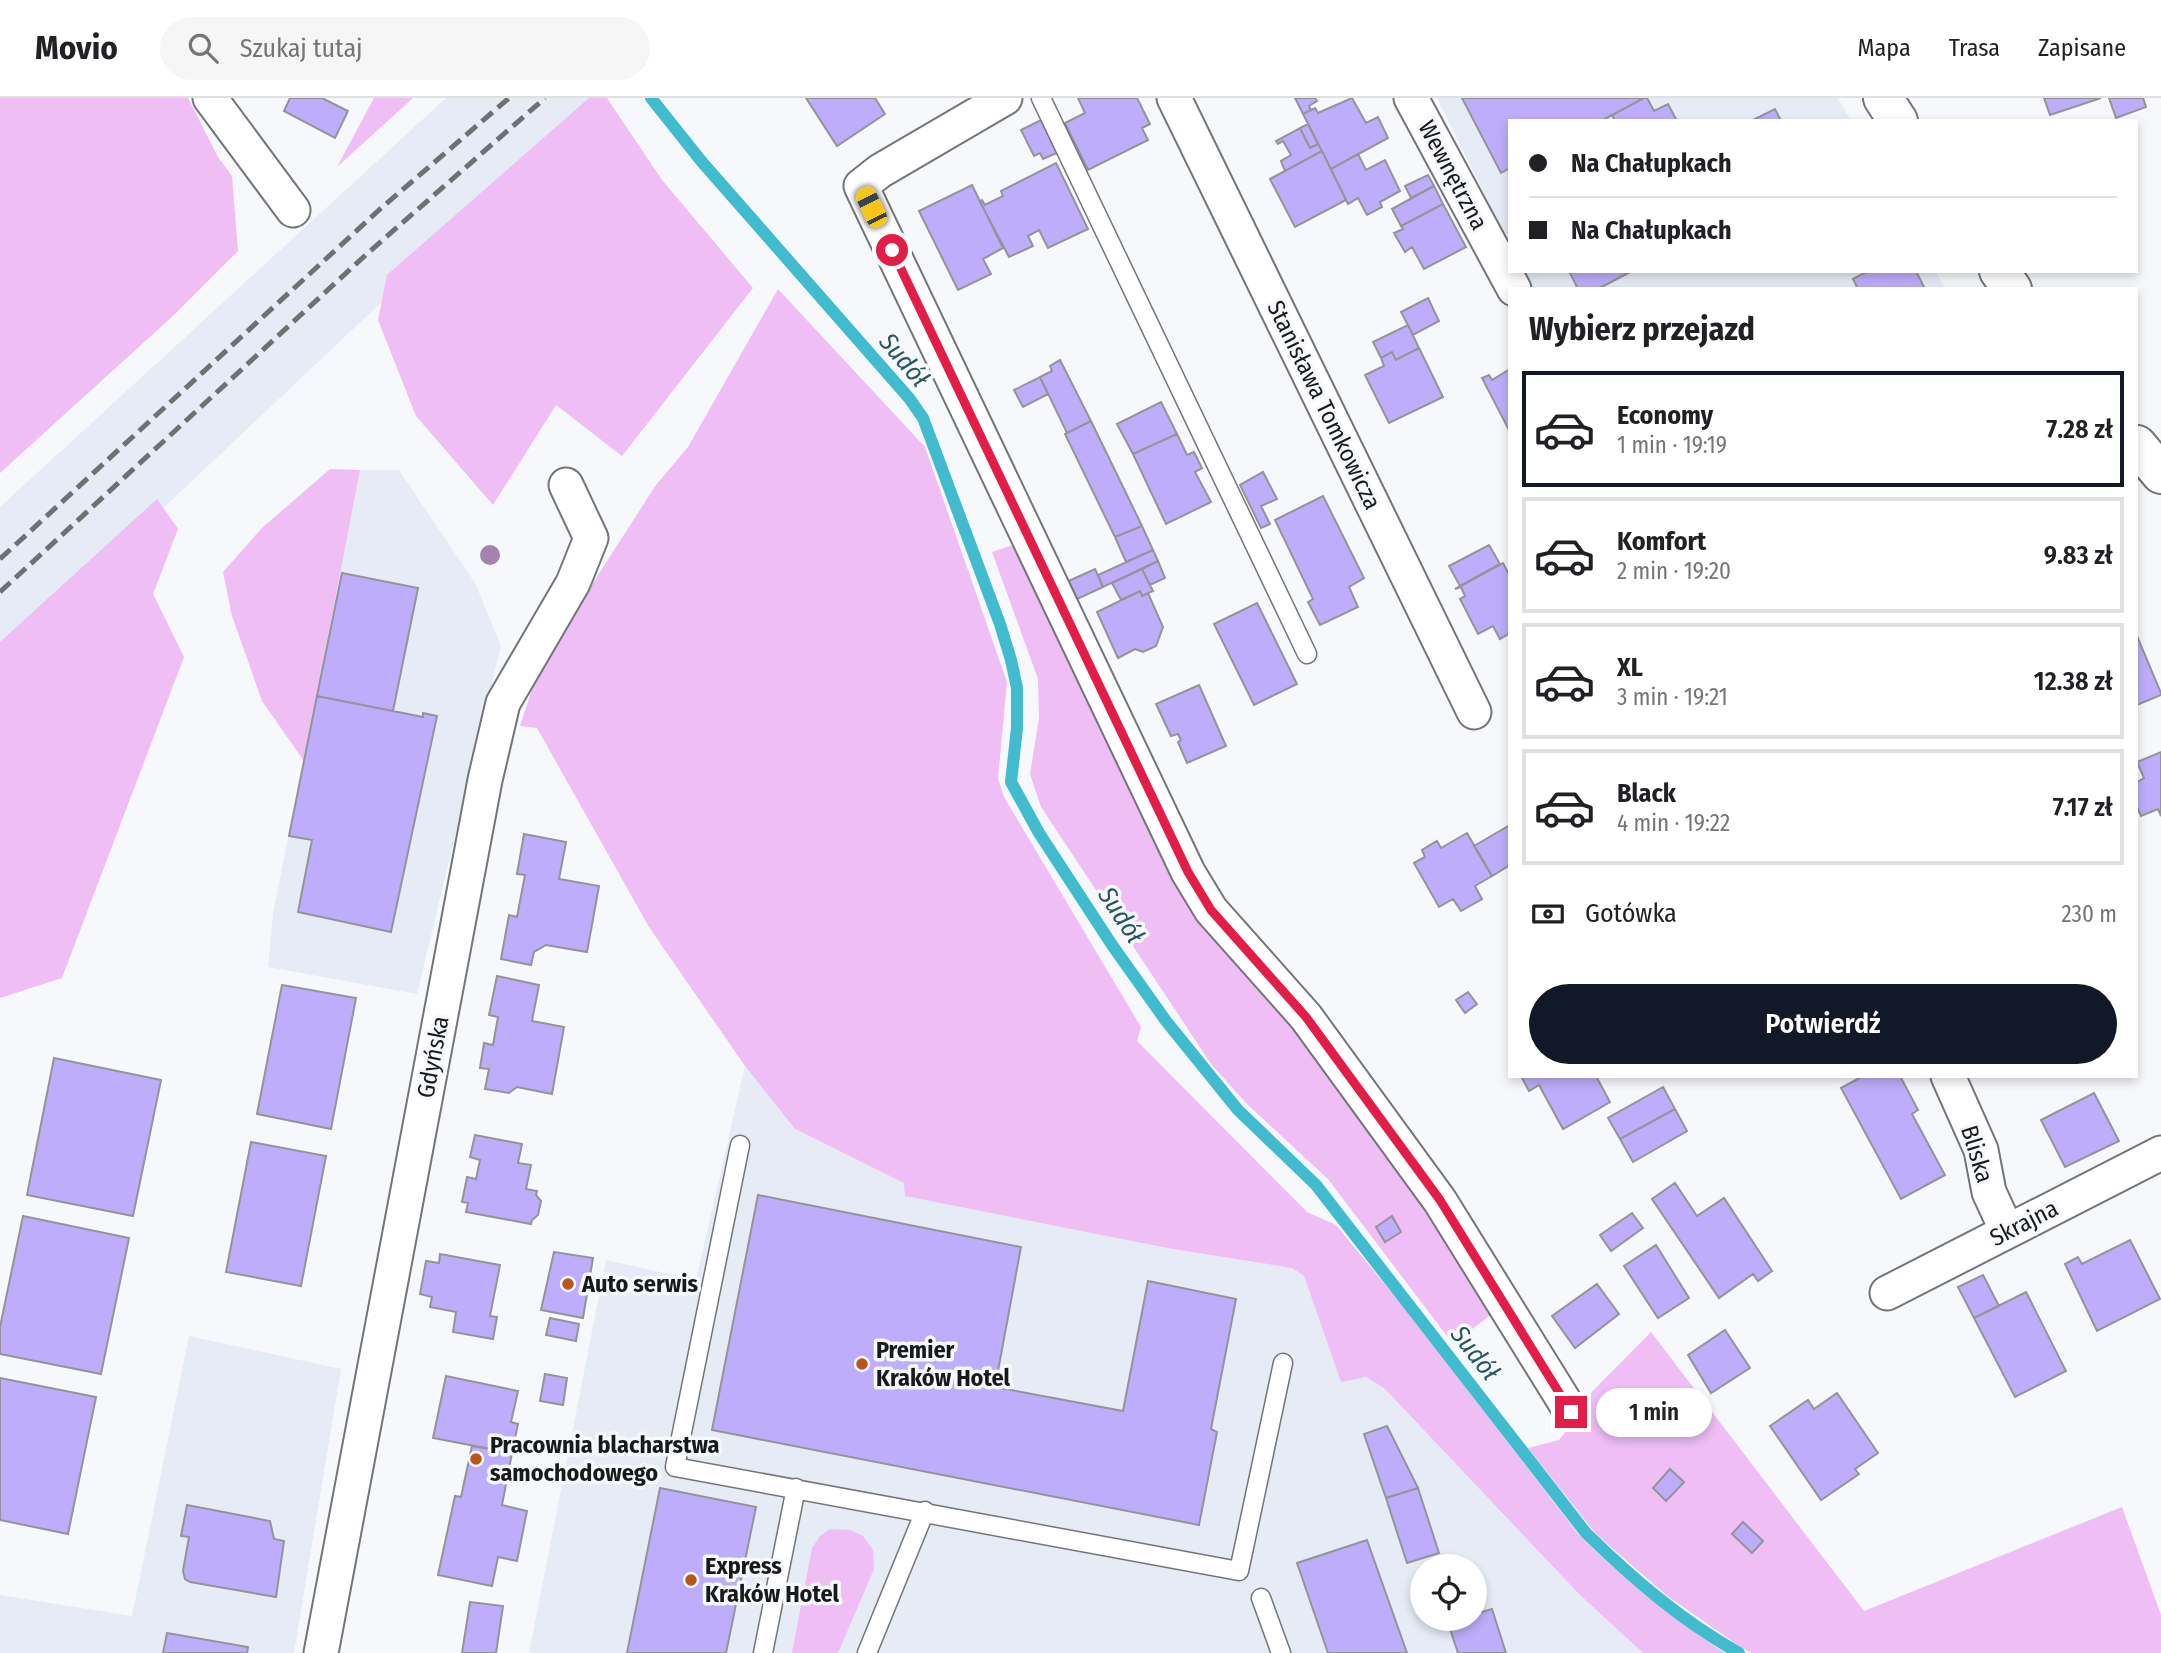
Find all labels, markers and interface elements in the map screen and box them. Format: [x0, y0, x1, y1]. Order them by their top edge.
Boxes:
search box [160, 17, 650, 80]
text: Movio [35, 28, 118, 68]
icon: search [184, 29, 222, 67]
text: Szukaj tutaj [240, 33, 362, 64]
text: Mapa [1858, 34, 1911, 62]
text: Trasa [1949, 34, 2000, 62]
text: Zapisane [2038, 34, 2126, 62]
street label: Wewnętrzna [1413, 116, 1493, 234]
text: Na Chałupkach [1571, 148, 1732, 179]
car [853, 184, 890, 230]
text: Na Chałupkach [1571, 215, 1732, 246]
route start [876, 234, 908, 266]
street label: Stanisława Tomkowicza [1261, 296, 1387, 514]
text: Wybierz przejazd [1529, 310, 1755, 348]
water label: Sudół [872, 326, 936, 394]
icon: car [1533, 398, 1596, 461]
text: Economy [1617, 400, 1713, 431]
text: 7.28 zł [2046, 414, 2113, 445]
text: 1 min · 19:19 [1617, 431, 1727, 459]
icon: car [1533, 524, 1596, 587]
text: Komfort [1617, 526, 1706, 557]
text: 9.83 zł [2044, 540, 2113, 571]
text: 2 min · 19:20 [1617, 557, 1731, 585]
icon: car [1533, 650, 1596, 713]
text: XL [1617, 652, 1643, 683]
text: 12.38 zł [2034, 666, 2113, 697]
text: 3 min · 19:21 [1617, 683, 1728, 711]
icon: car [1533, 776, 1596, 839]
text: Black [1617, 778, 1676, 809]
text: 7.17 zł [2053, 792, 2113, 823]
text: 4 min · 19:22 [1617, 809, 1730, 837]
water label: Sudół [1091, 880, 1151, 950]
icon: cash [1529, 895, 1567, 933]
text: Gotówka [1585, 898, 1677, 929]
text: 230 m [2061, 900, 2117, 928]
button: Potwierdź [1529, 984, 2117, 1064]
street label: Gdyńska [411, 1014, 455, 1100]
street label: Bliska [1955, 1122, 1999, 1186]
street label: Skrajna [1985, 1194, 2063, 1252]
place label: Auto serwis [581, 1270, 698, 1298]
marker: Auto serwis [560, 1276, 576, 1292]
water label: Sudół [1443, 1319, 1506, 1387]
place label: Premier Kraków Hotel [876, 1336, 1011, 1392]
marker: Premier Kraków Hotel [854, 1356, 870, 1372]
callout: 1 min [1596, 1388, 1711, 1436]
route end [1555, 1396, 1587, 1428]
text: 1 min [1629, 1398, 1679, 1426]
place label: Pracownia blacharstwa samochodowego [490, 1431, 720, 1487]
marker: Pracownia blacharstwa samochodowego [468, 1451, 484, 1467]
place label: Express Kraków Hotel [705, 1552, 840, 1608]
map controls [1410, 1554, 1487, 1631]
button: locate [1410, 1554, 1487, 1631]
marker: Express Kraków Hotel [683, 1572, 699, 1588]

